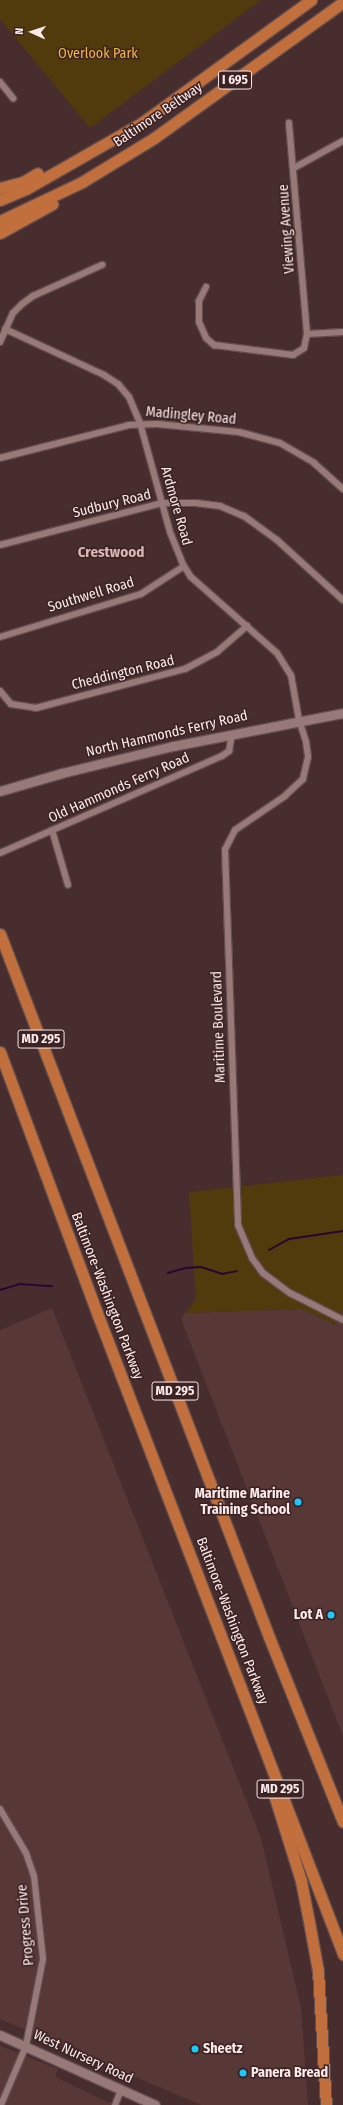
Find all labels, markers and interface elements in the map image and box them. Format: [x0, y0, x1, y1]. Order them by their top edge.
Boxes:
north arrow [12, 12, 52, 52]
text: N [13, 28, 26, 35]
park label: Overlook Park [58, 46, 138, 62]
road number: I 695 [218, 69, 252, 91]
street label: Baltimore Beltway [110, 79, 206, 151]
street label: Viewing Avenue [275, 184, 299, 274]
street label: Madingley Road [145, 404, 237, 428]
street label: Ardmore Road [157, 465, 195, 547]
street label: Sudbury Road [71, 486, 153, 522]
district label: Crestwood [78, 544, 144, 562]
street label: Southwell Road [46, 574, 136, 616]
street label: Cheddington Road [70, 652, 176, 694]
street label: North Hammonds Ferry Road [85, 707, 249, 761]
street label: Old Hammonds Ferry Road [46, 749, 192, 827]
street label: Maritime Boulevard [209, 971, 229, 1083]
road number: MD 295 [17, 1028, 65, 1050]
street label: Baltimore-Washington Parkway [67, 1210, 147, 1382]
road number: MD 295 [151, 1380, 199, 1402]
place label: Maritime Marine Training School [195, 1486, 290, 1518]
marker: Maritime Marine Training School [293, 1497, 303, 1507]
street label: Baltimore-Washington Parkway [192, 1535, 272, 1707]
place label: Lot A [294, 1607, 323, 1623]
marker: Lot A [326, 1610, 336, 1620]
road number: MD 295 [256, 1778, 304, 1800]
street label: Progress Drive [14, 1884, 38, 1966]
street label: West Nursery Road [31, 2027, 135, 2087]
place label: Sheetz [203, 2041, 243, 2057]
marker: Sheetz [190, 2044, 200, 2054]
place label: Panera Bread [251, 2065, 328, 2081]
marker: Panera Bread [238, 2068, 248, 2078]

